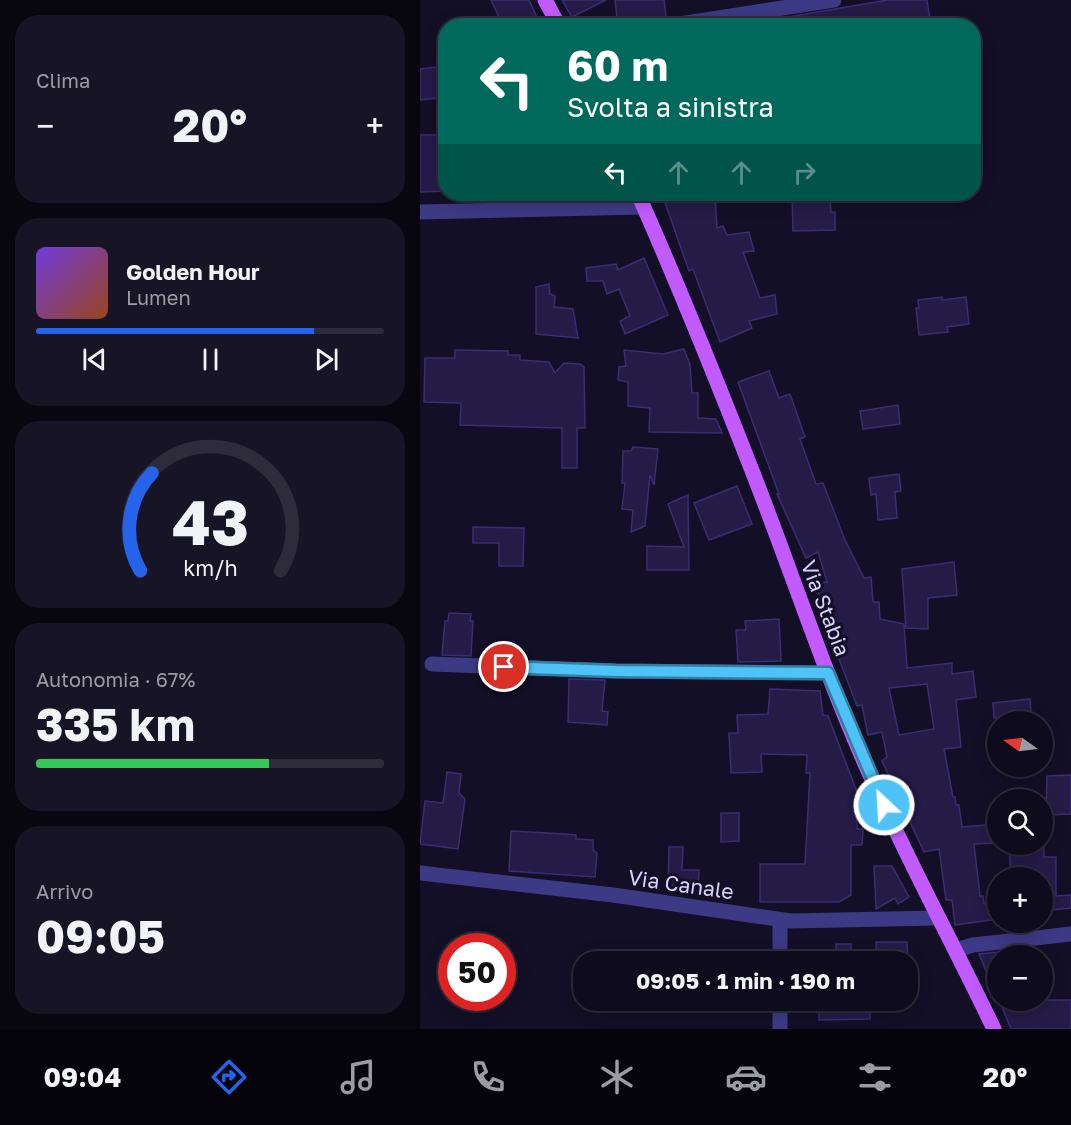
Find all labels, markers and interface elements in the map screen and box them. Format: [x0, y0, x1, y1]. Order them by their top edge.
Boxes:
text: 60 m [567, 40, 668, 90]
icon: left [468, 42, 546, 120]
text: Clima [36, 68, 90, 92]
text: Svolta a sinistra [567, 91, 774, 123]
text: 20° [173, 98, 247, 152]
text: − [36, 106, 54, 145]
text: + [366, 106, 384, 145]
icon: left [599, 156, 632, 189]
icon: ahead [662, 156, 695, 189]
icon: ahead [725, 156, 758, 189]
icon: right [788, 156, 821, 189]
text: Golden Hour [126, 258, 260, 285]
text: Lumen [126, 285, 191, 309]
icon: previous [78, 343, 111, 376]
icon: pause [194, 343, 227, 376]
icon: next [310, 343, 343, 376]
text: 43 [171, 485, 249, 560]
text: km/h [183, 556, 237, 582]
street label: Via Stabia [796, 556, 856, 660]
pin [478, 641, 529, 692]
icon: arrive [487, 650, 520, 683]
text: Autonomia · 67% [36, 667, 195, 691]
text: 335 km [36, 697, 195, 751]
north arrow [987, 711, 1053, 777]
map controls [987, 711, 1053, 1011]
position arrow [852, 773, 916, 837]
button: search [987, 789, 1053, 855]
street label: Via Canale [626, 864, 736, 904]
button: + [987, 867, 1053, 933]
text: Arrivo [36, 879, 93, 903]
text: 09:05 [36, 909, 165, 963]
speed limit sign: 50 [438, 933, 516, 1011]
button: − [987, 945, 1053, 1011]
text: 09:05 · 1 min · 190 m [636, 967, 855, 994]
icon: directions [208, 1056, 250, 1098]
icon: music [337, 1056, 379, 1098]
icon: phone [467, 1056, 509, 1098]
icon: climate [596, 1056, 638, 1098]
icon: car [725, 1056, 767, 1098]
icon: filters [854, 1056, 896, 1098]
text: 09:04 [44, 1061, 121, 1093]
text: 20° [983, 1061, 1027, 1093]

